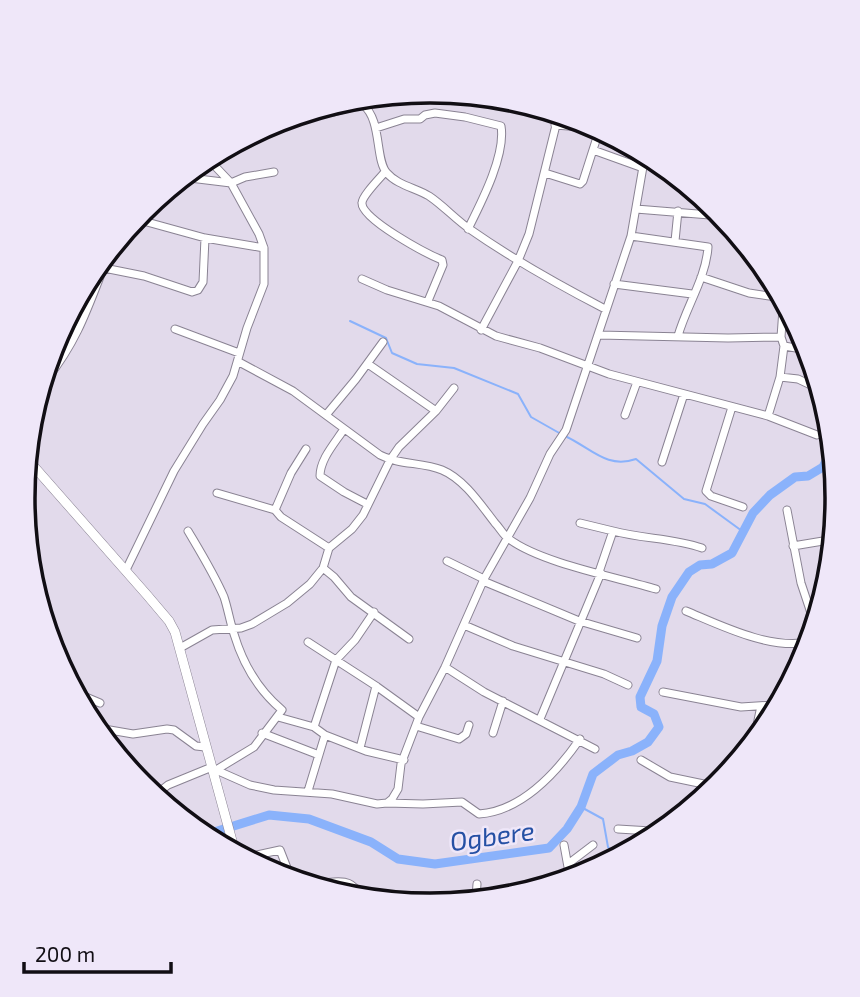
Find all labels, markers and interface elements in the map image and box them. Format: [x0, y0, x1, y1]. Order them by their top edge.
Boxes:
water label: Ogbere [448, 814, 536, 856]
scale bar [24, 930, 172, 974]
text: 200 m [35, 941, 95, 966]

